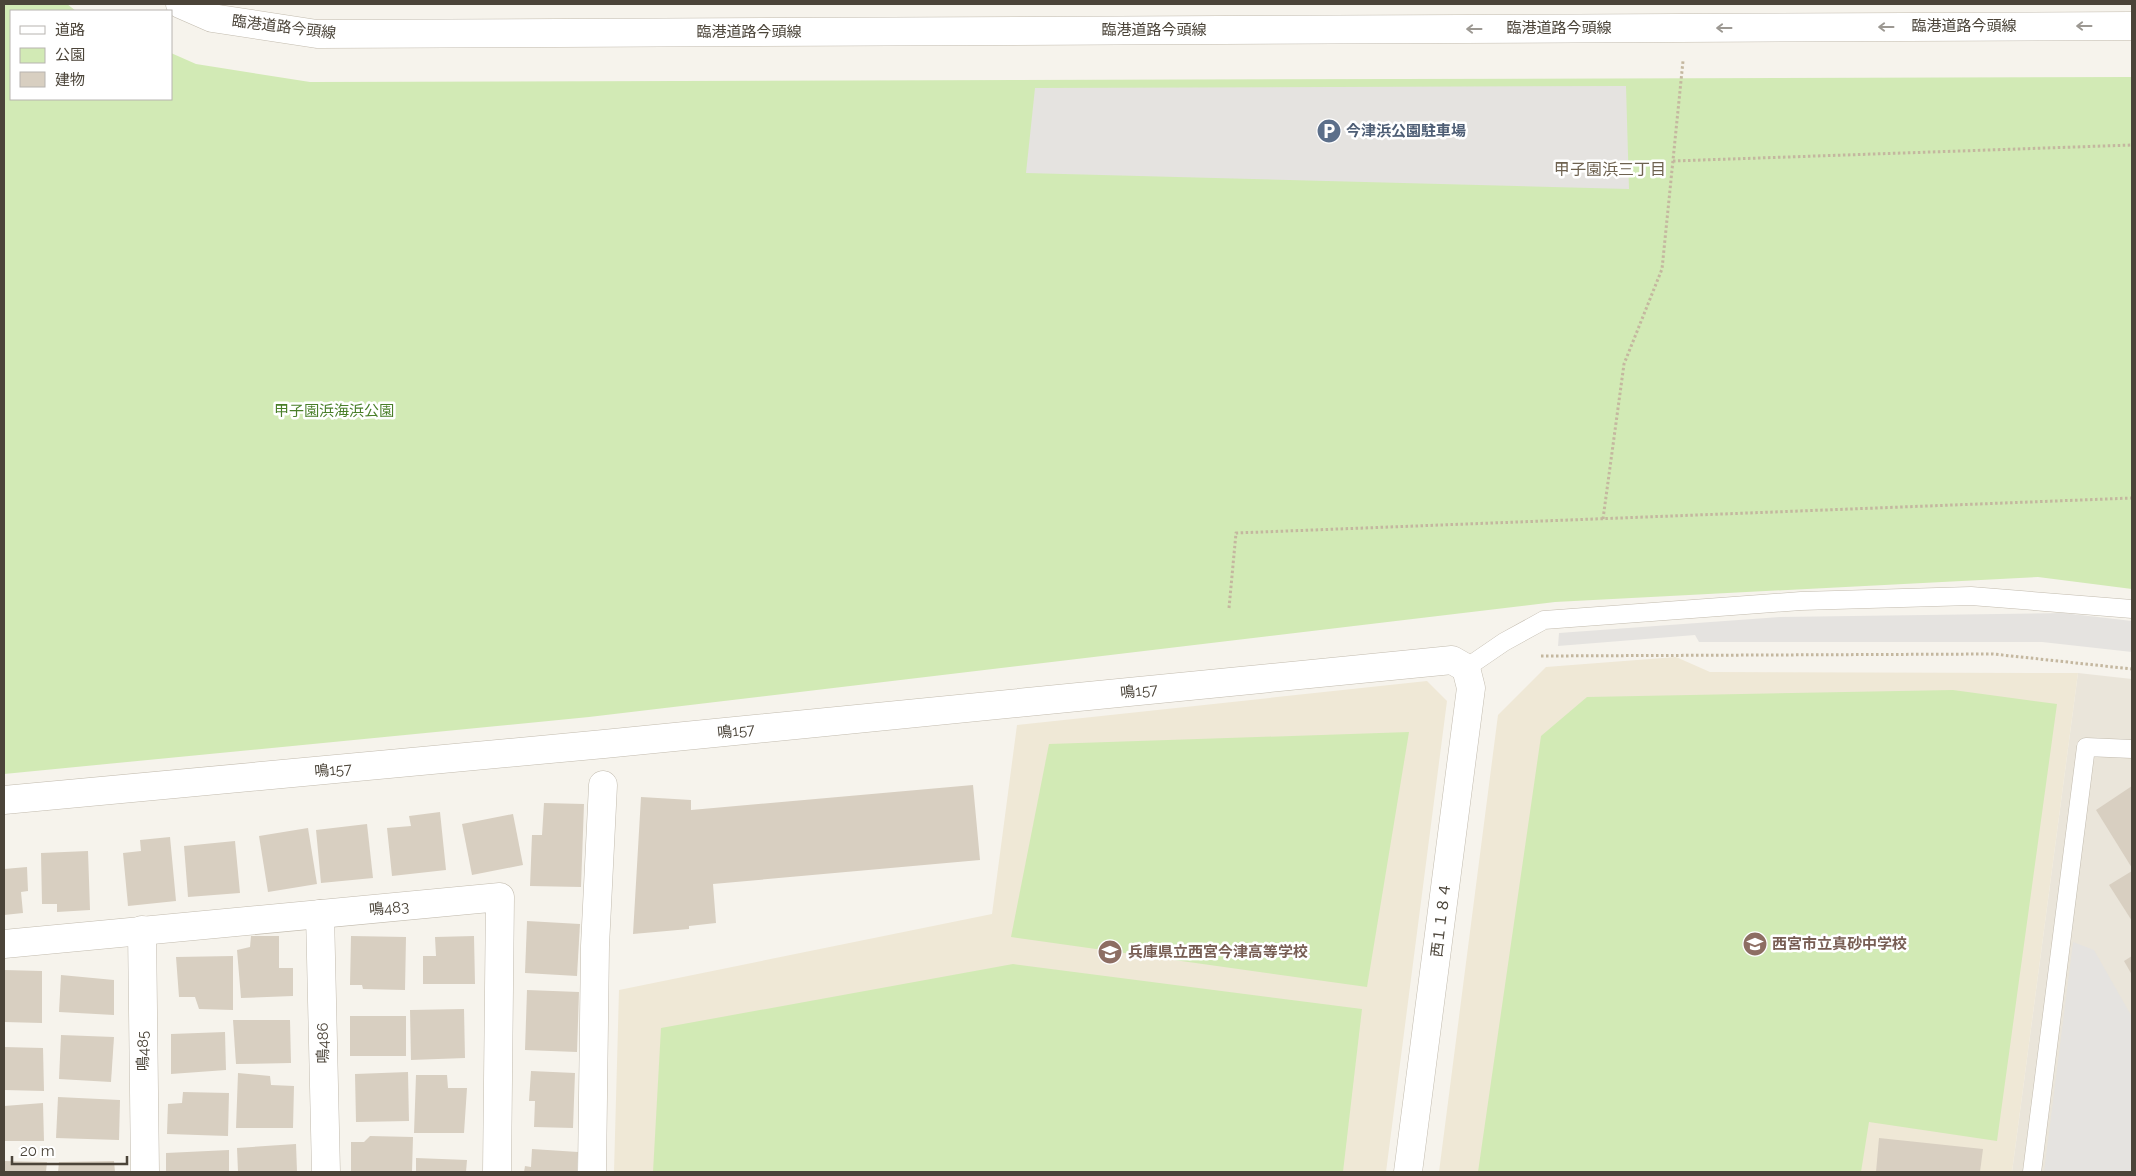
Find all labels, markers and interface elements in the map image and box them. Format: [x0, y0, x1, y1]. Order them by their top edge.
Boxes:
legend [10, 10, 172, 100]
street label: 臨港道路今頭線 [231, 12, 337, 42]
street label: 臨港道路今頭線 [1911, 17, 2017, 35]
street label: 臨港道路今頭線 [1506, 19, 1612, 37]
text: 道路 [55, 21, 85, 39]
street label: 臨港道路今頭線 [1101, 21, 1207, 39]
one-way arrow [2076, 21, 2092, 31]
one-way arrow [1878, 22, 1894, 32]
street label: 臨港道路今頭線 [696, 23, 802, 41]
one-way arrow [1716, 23, 1732, 33]
one-way arrow [1466, 24, 1482, 34]
text: 公園 [55, 46, 85, 64]
text: 建物 [55, 71, 85, 89]
parking icon: 今津浜公園駐車場 [1316, 118, 1342, 144]
place label: 今津浜公園駐車場 [1346, 122, 1466, 140]
district label: 甲子園浜三丁目 [1554, 160, 1666, 179]
park label: 甲子園浜海浜公園 [274, 402, 394, 420]
street label: 鳴157 [1119, 680, 1159, 702]
street label: 鳴157 [716, 720, 756, 742]
street label: 鳴157 [313, 759, 353, 781]
street label: 西１１８４ [1427, 882, 1455, 958]
street label: 鳴483 [368, 897, 410, 919]
school or university icon: 西宮市立真砂中学校 [1742, 931, 1768, 957]
place label: 西宮市立真砂中学校 [1772, 935, 1907, 953]
school or university icon: 兵庫県立西宮今津高等学校 [1097, 939, 1123, 965]
place label: 兵庫県立西宮今津高等学校 [1128, 943, 1308, 961]
street label: 鳴486 [314, 1022, 332, 1064]
street label: 鳴485 [134, 1031, 152, 1071]
scale bar [12, 1134, 128, 1166]
text: 20 m [20, 1142, 55, 1160]

